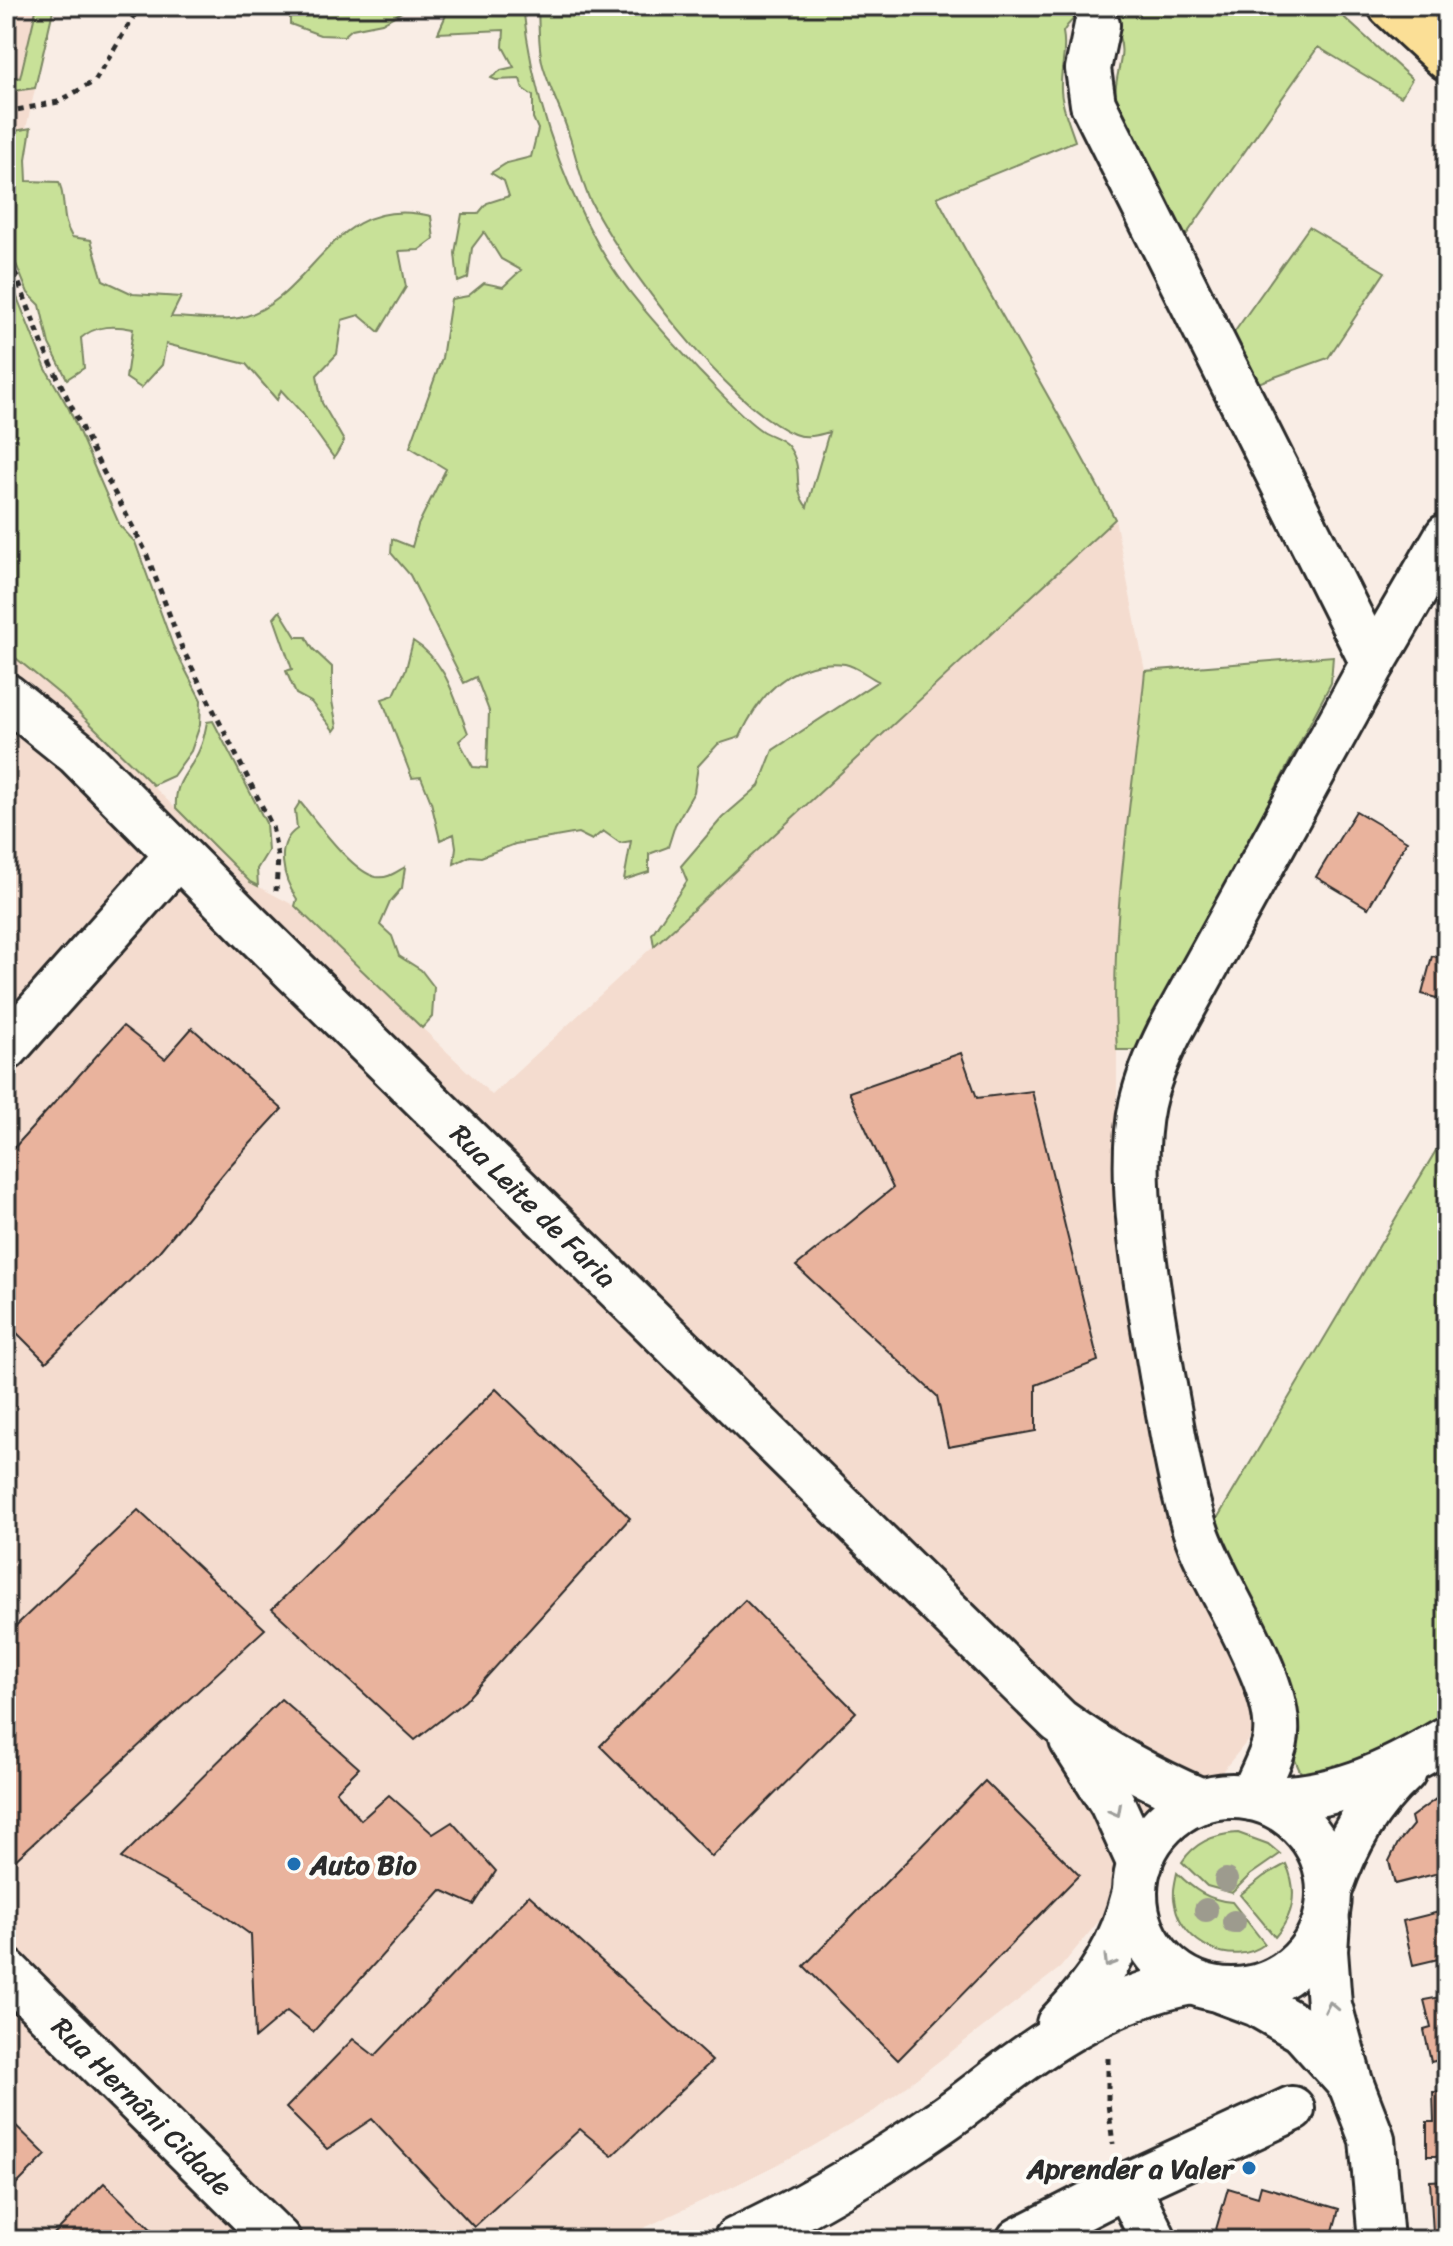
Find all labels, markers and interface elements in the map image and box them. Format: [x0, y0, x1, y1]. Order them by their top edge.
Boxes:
street label: Rua Leite de Faria [438, 1111, 629, 1300]
one-way arrow [1106, 1802, 1121, 1817]
place label: Auto Bio [309, 1840, 418, 1889]
marker: Auto Bio [285, 1855, 303, 1873]
one-way arrow [1103, 1953, 1119, 1968]
one-way arrow [1323, 2000, 1340, 2014]
street label: Rua Hernâni Cidade [40, 2004, 245, 2208]
place label: Aprender a Valer [1026, 2144, 1236, 2193]
marker: Aprender a Valer [1240, 2159, 1258, 2177]

